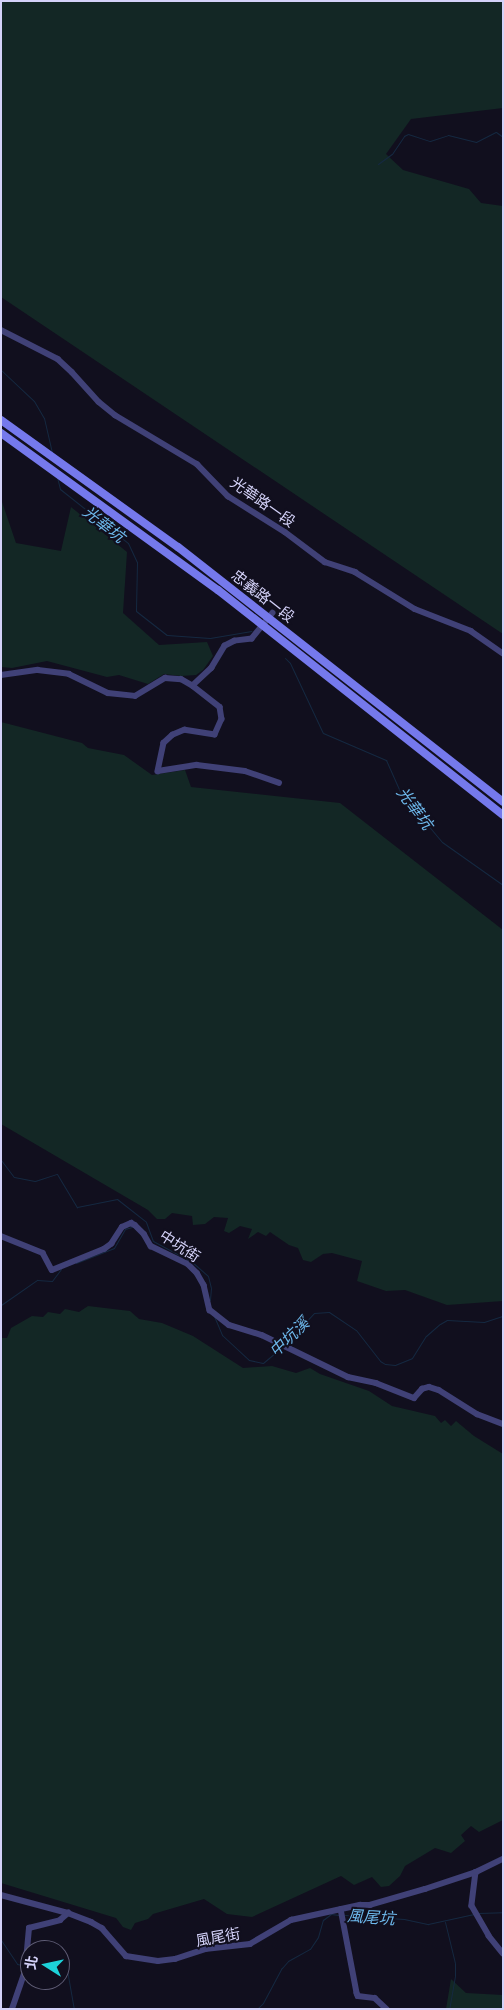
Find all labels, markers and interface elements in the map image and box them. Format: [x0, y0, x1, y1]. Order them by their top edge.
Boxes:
street label: 光華路一段 [227, 473, 299, 531]
water label: 光華坑 [79, 502, 129, 546]
street label: 忠義路一段 [228, 566, 298, 626]
water label: 光華坑 [393, 783, 437, 833]
street label: 中坑街 [156, 1226, 204, 1266]
water label: 中坑溪 [265, 1313, 313, 1361]
water label: 風尾坑 [346, 1906, 396, 1928]
street label: 風尾街 [194, 1924, 242, 1950]
north arrow [20, 1940, 70, 1990]
text: 北 [21, 1954, 40, 1971]

